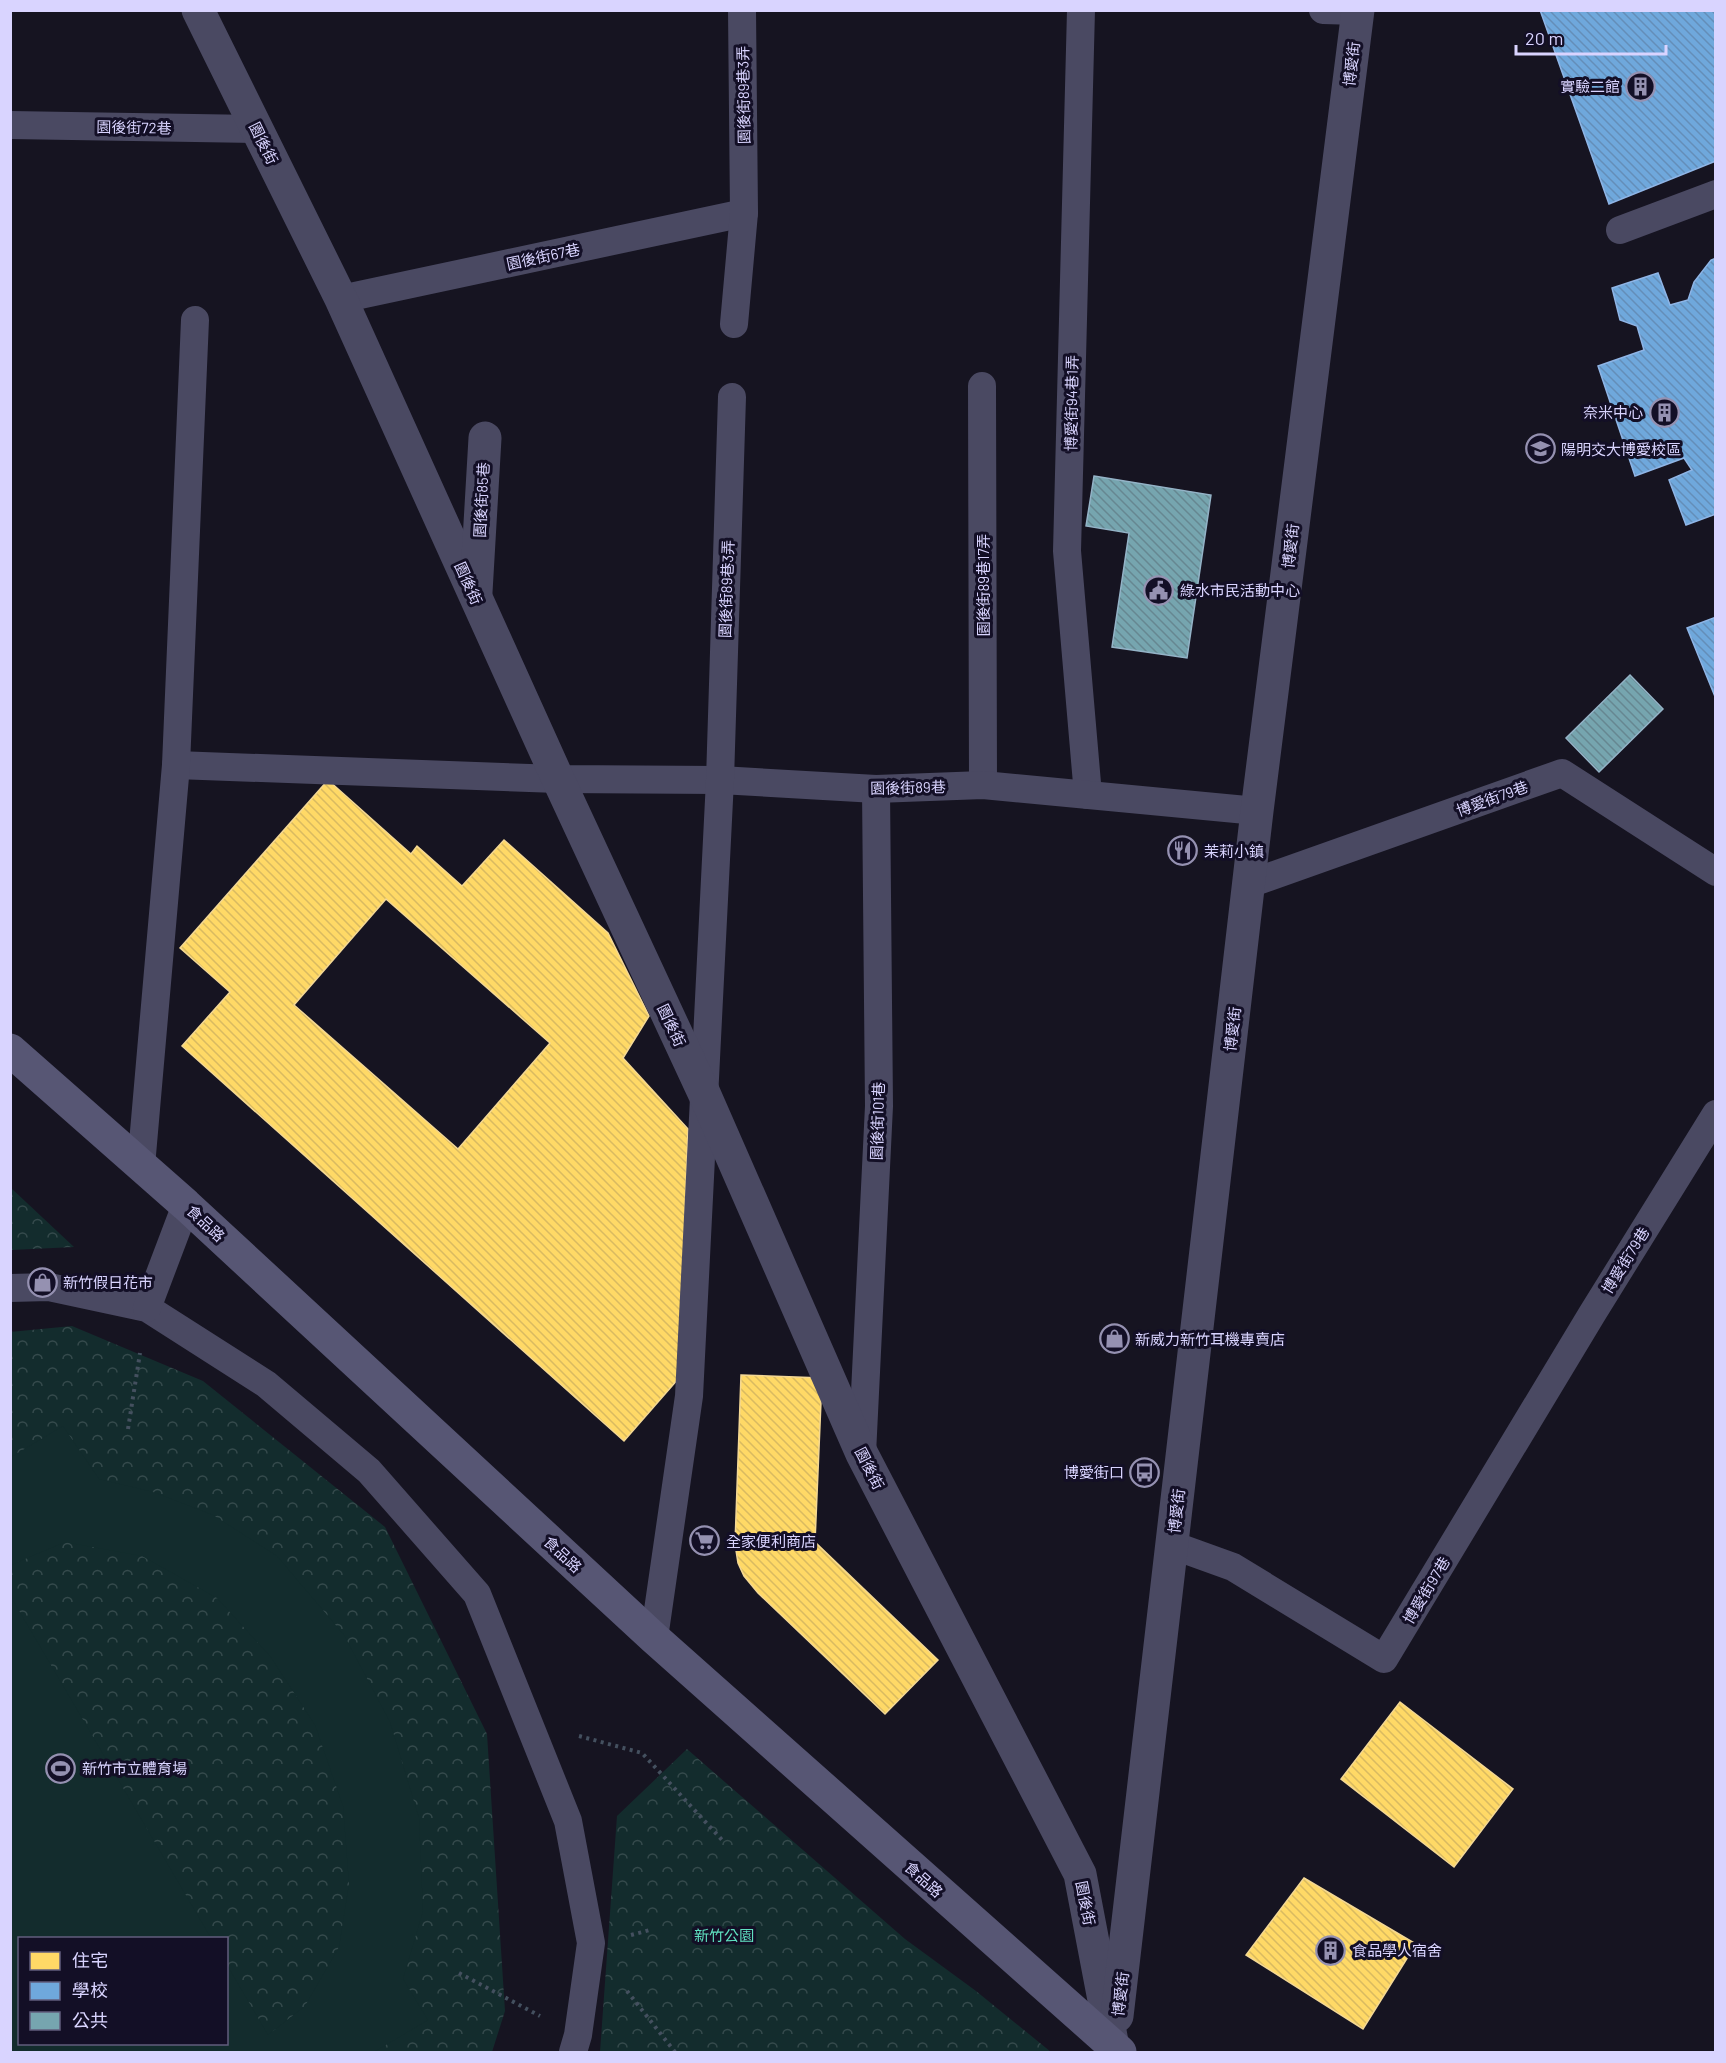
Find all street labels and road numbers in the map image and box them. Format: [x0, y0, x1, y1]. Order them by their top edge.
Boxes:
street label: 博愛街 [1339, 41, 1363, 87]
street label: 園後街89巷3弄 [733, 46, 753, 144]
street label: 園後街72巷 [96, 117, 172, 137]
street label: 園後街 [246, 119, 282, 167]
street label: 園後街67巷 [505, 239, 581, 273]
street label: 博愛街94巷1弄 [1061, 355, 1081, 451]
street label: 園後街85巷 [470, 462, 492, 538]
street label: 博愛街 [1278, 523, 1302, 569]
street label: 園後街89巷17弄 [974, 534, 992, 636]
street label: 園後街89巷3弄 [715, 540, 737, 638]
street label: 園後街 [452, 559, 486, 607]
street label: 園後街89巷 [870, 777, 946, 797]
street label: 博愛街79巷 [1454, 777, 1530, 819]
street label: 園後街 [654, 1001, 690, 1049]
street label: 博愛街 [1220, 1006, 1244, 1052]
street label: 園後街101巷 [867, 1081, 887, 1161]
street label: 食品路 [183, 1201, 229, 1245]
street label: 博愛街79巷 [1598, 1223, 1652, 1297]
street label: 園後街 [852, 1444, 888, 1492]
street label: 博愛街 [1164, 1488, 1188, 1534]
street label: 食品路 [540, 1532, 586, 1576]
street label: 博愛街97巷 [1399, 1553, 1453, 1627]
street label: 食品路 [901, 1857, 947, 1901]
street label: 園後街 [1073, 1879, 1099, 1927]
street label: 博愛街 [1108, 1971, 1132, 2017]

